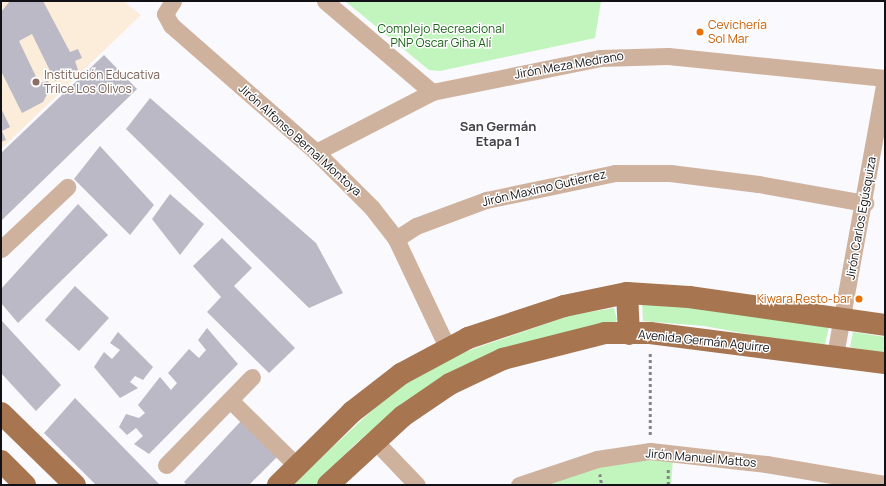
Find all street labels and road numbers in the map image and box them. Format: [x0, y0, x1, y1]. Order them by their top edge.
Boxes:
street label: Jirón Meza Medrano [513, 48, 625, 82]
street label: Jirón Alfonso Bernal Montoya [236, 81, 364, 199]
street label: Jirón Carlos Egúsquiza [843, 156, 879, 280]
street label: Jirón Maximo Gutierrez [481, 167, 607, 209]
street label: Avenida Germán Aguirre [637, 327, 771, 355]
street label: Jirón Manuel Mattos [645, 446, 757, 470]

